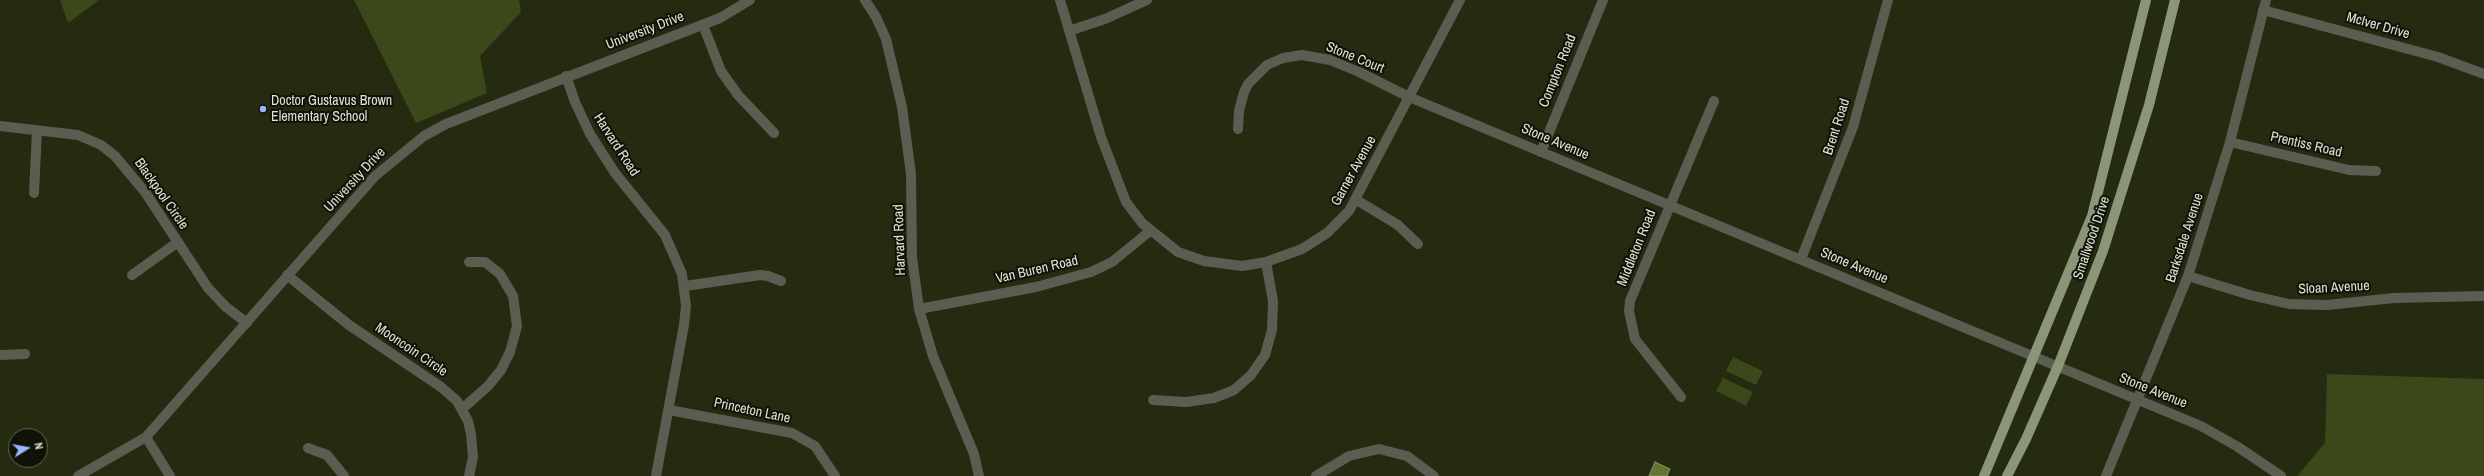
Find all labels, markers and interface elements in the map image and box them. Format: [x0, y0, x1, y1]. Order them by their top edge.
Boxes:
street label: University Drive [604, 8, 686, 54]
street label: McIver Drive [2344, 9, 2412, 43]
street label: Compton Road [1536, 32, 1580, 110]
street label: Stone Court [1323, 39, 1387, 77]
place label: Doctor Gustavus Brown Elementary School [271, 93, 392, 126]
street label: Brent Road [1820, 97, 1854, 157]
marker: Doctor Gustavus Brown Elementary School [258, 104, 268, 114]
street label: Harvard Road [589, 110, 643, 180]
street label: Stone Avenue [1519, 120, 1591, 164]
street label: Prentiss Road [2269, 129, 2343, 161]
street label: Garner Avenue [1328, 133, 1380, 209]
street label: University Drive [321, 144, 389, 216]
street label: Blackpool Circle [130, 155, 192, 233]
street label: Barksdale Avenue [2163, 191, 2207, 285]
street label: Smallwood Drive [2070, 194, 2114, 282]
street label: Harvard Road [890, 204, 910, 276]
street label: Middleton Road [1614, 207, 1660, 289]
street label: Stone Avenue [1818, 244, 1890, 288]
street label: Van Buren Road [994, 252, 1080, 288]
street label: Sloan Avenue [2298, 278, 2370, 298]
street label: Mooncoin Circle [372, 320, 450, 380]
street label: Stone Avenue [2117, 370, 2189, 412]
street label: Princeton Lane [712, 395, 792, 427]
north arrow [8, 428, 48, 468]
text: N [31, 441, 46, 450]

